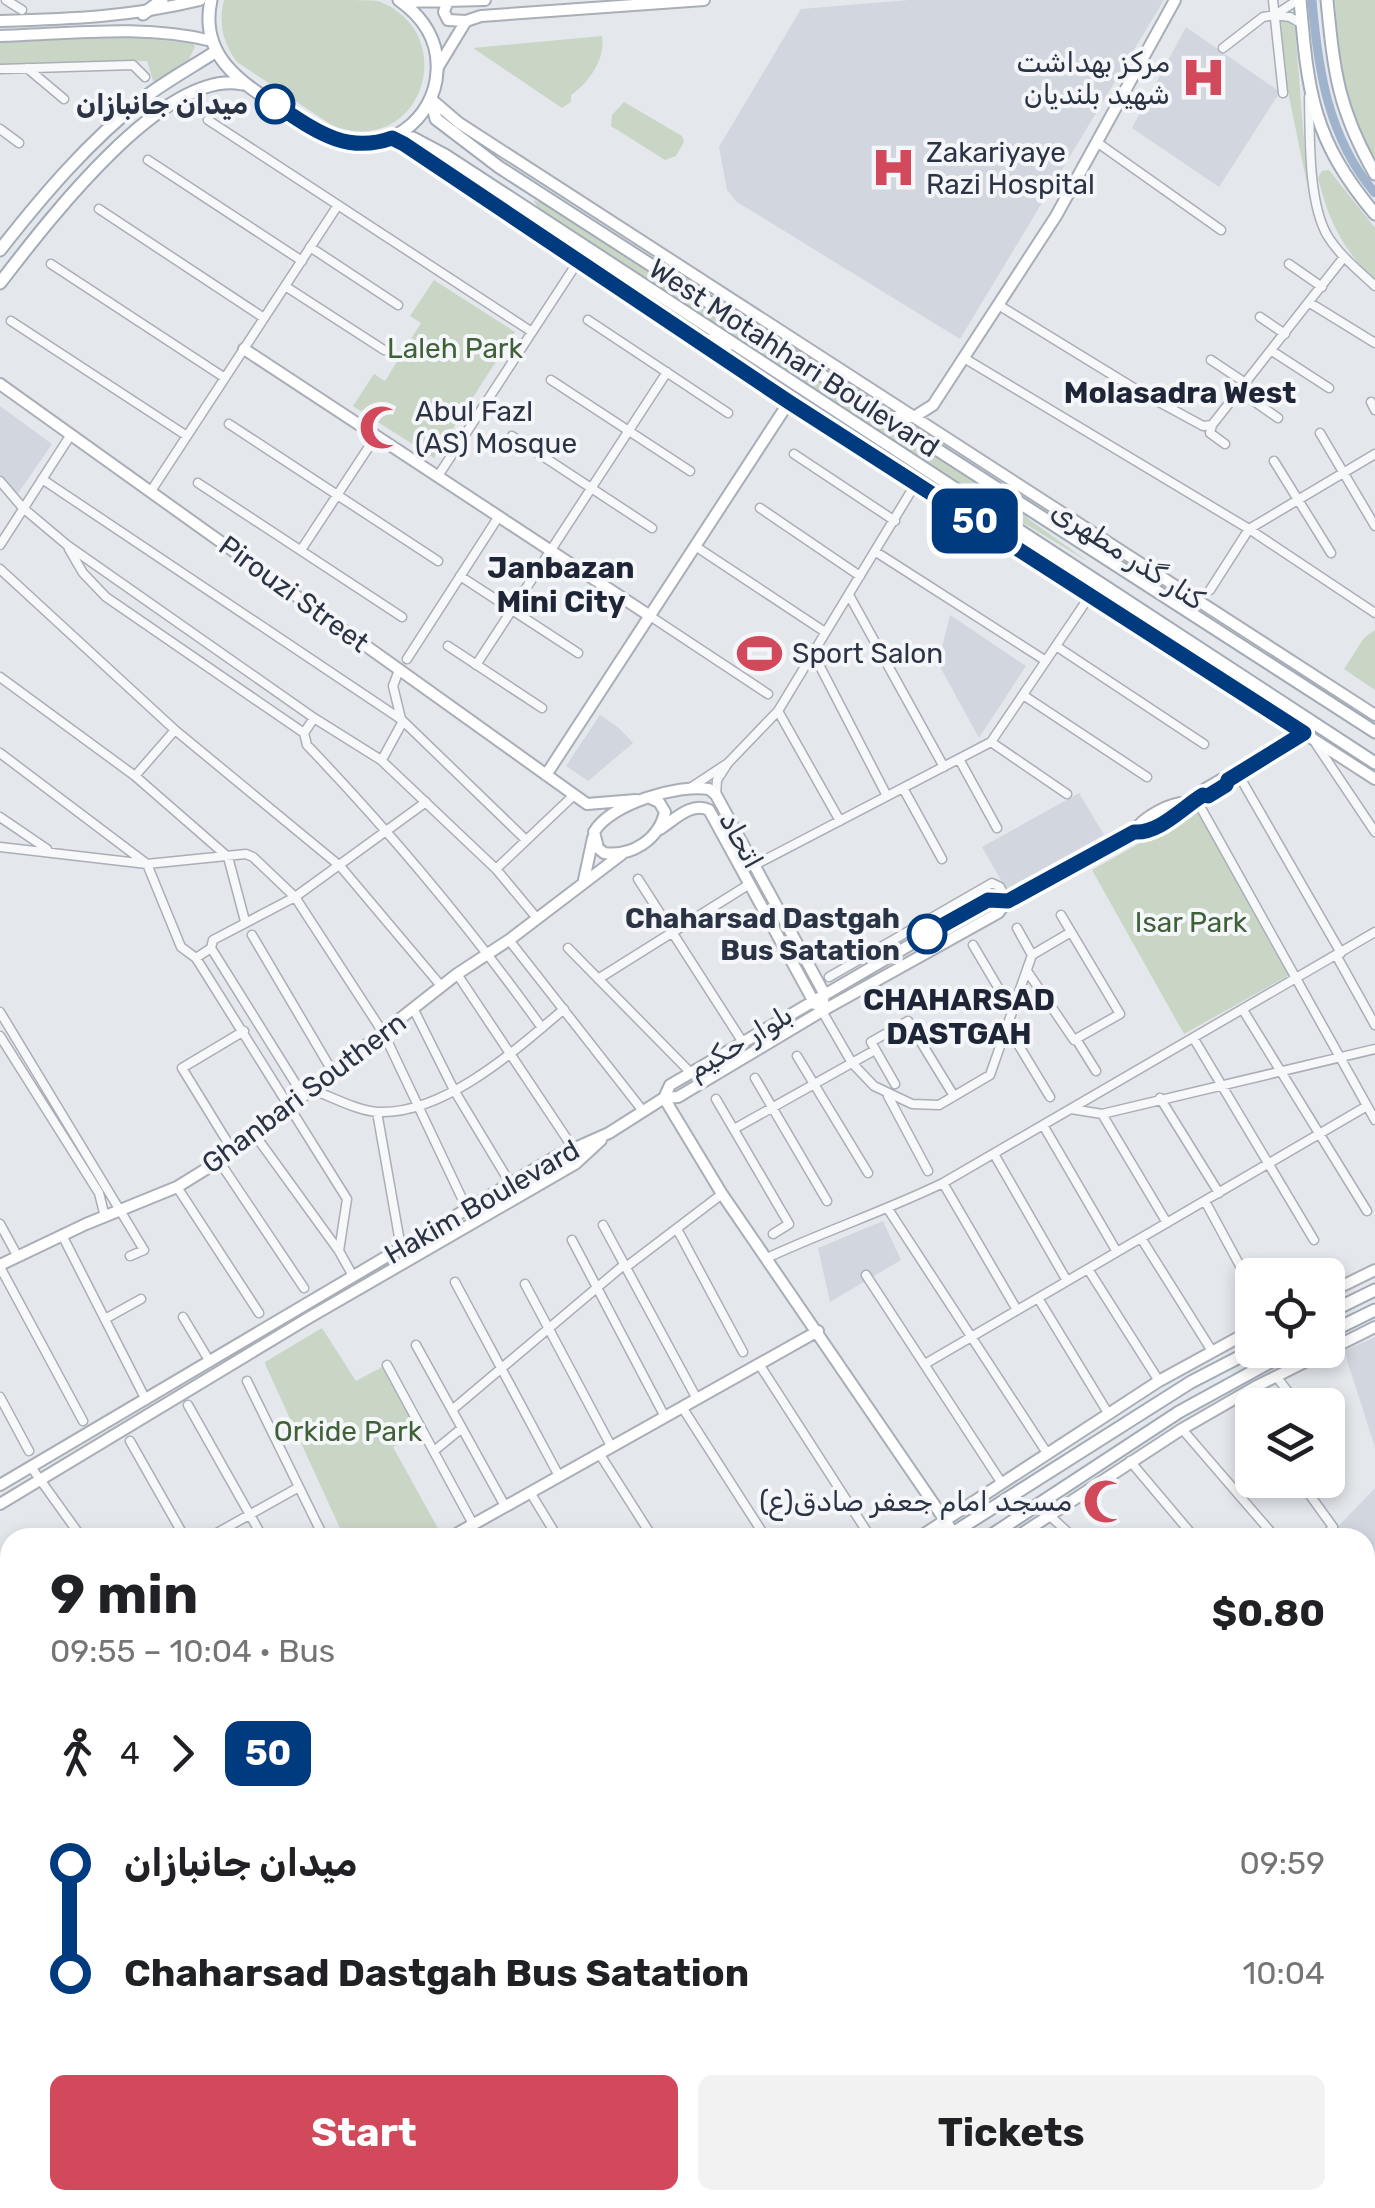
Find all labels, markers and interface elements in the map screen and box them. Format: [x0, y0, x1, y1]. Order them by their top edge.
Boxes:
place label: مرکز بهداشت شهید بلندیان [1016, 46, 1170, 111]
hospital icon: مرکز بهداشت شهید بلندیان [1179, 54, 1227, 102]
marker: میدان جانبازان [256, 85, 294, 123]
place label: میدان جانبازان [76, 88, 248, 121]
place label: Zakariyaye Razi Hospital [926, 136, 1095, 201]
hospital icon: Zakariyaye Razi Hospital [869, 144, 917, 192]
street label: West Motahhari Boulevard [643, 252, 945, 464]
park label: Laleh Park [387, 332, 523, 365]
district label: Molasadra West [1064, 375, 1296, 411]
place label: Abul Fazl (AS) Mosque [415, 395, 577, 460]
mosque icon: Abul Fazl (AS) Mosque [358, 403, 406, 451]
line badge: 50 [930, 488, 1020, 554]
street label: کنار گذر مطهری [1046, 494, 1211, 617]
text: 50 [952, 500, 998, 542]
street label: Pirouzi Street [213, 529, 375, 659]
district label: Janbazan Mini City [487, 550, 635, 620]
sports icon: Sport Salon [735, 629, 783, 677]
place label: Sport Salon [792, 637, 943, 670]
street label: اتحاد [712, 806, 770, 874]
place label: Chaharsad Dastgah Bus Satation [625, 902, 900, 967]
park label: Isar Park [1135, 906, 1248, 939]
marker: Chaharsad Dastgah Bus Satation [908, 915, 946, 953]
district label: CHAHARSAD DASTGAH [863, 982, 1055, 1052]
street label: بلوار حکیم [682, 998, 799, 1088]
street label: Ghanbari Southern [196, 1006, 412, 1180]
street label: Hakim Boulevard [379, 1133, 585, 1271]
map controls [1235, 1258, 1345, 1498]
button: locate [1235, 1258, 1345, 1368]
button: layers [1235, 1388, 1345, 1498]
park label: Orkide Park [274, 1415, 423, 1448]
mosque icon: مسجد امام جعفر صادق(ع) [1081, 1477, 1129, 1525]
place label: مسجد امام جعفر صادق(ع) [759, 1485, 1072, 1521]
text: 9 min [50, 1562, 198, 1627]
text: $0.80 [1212, 1590, 1325, 1636]
text: 09:55 – 10:04 · Bus [50, 1632, 335, 1670]
icon: walk [50, 1726, 105, 1781]
icon: forward [155, 1726, 210, 1781]
text: 50 [245, 1732, 291, 1774]
text: 4 [120, 1734, 140, 1772]
text: میدان جانبازان [124, 1840, 357, 1886]
text: 09:59 [1240, 1844, 1325, 1882]
text: Chaharsad Dastgah Bus Satation [124, 1950, 749, 1996]
text: 10:04 [1243, 1954, 1325, 1992]
button: Start [50, 2075, 678, 2190]
button: Tickets [698, 2075, 1325, 2190]

